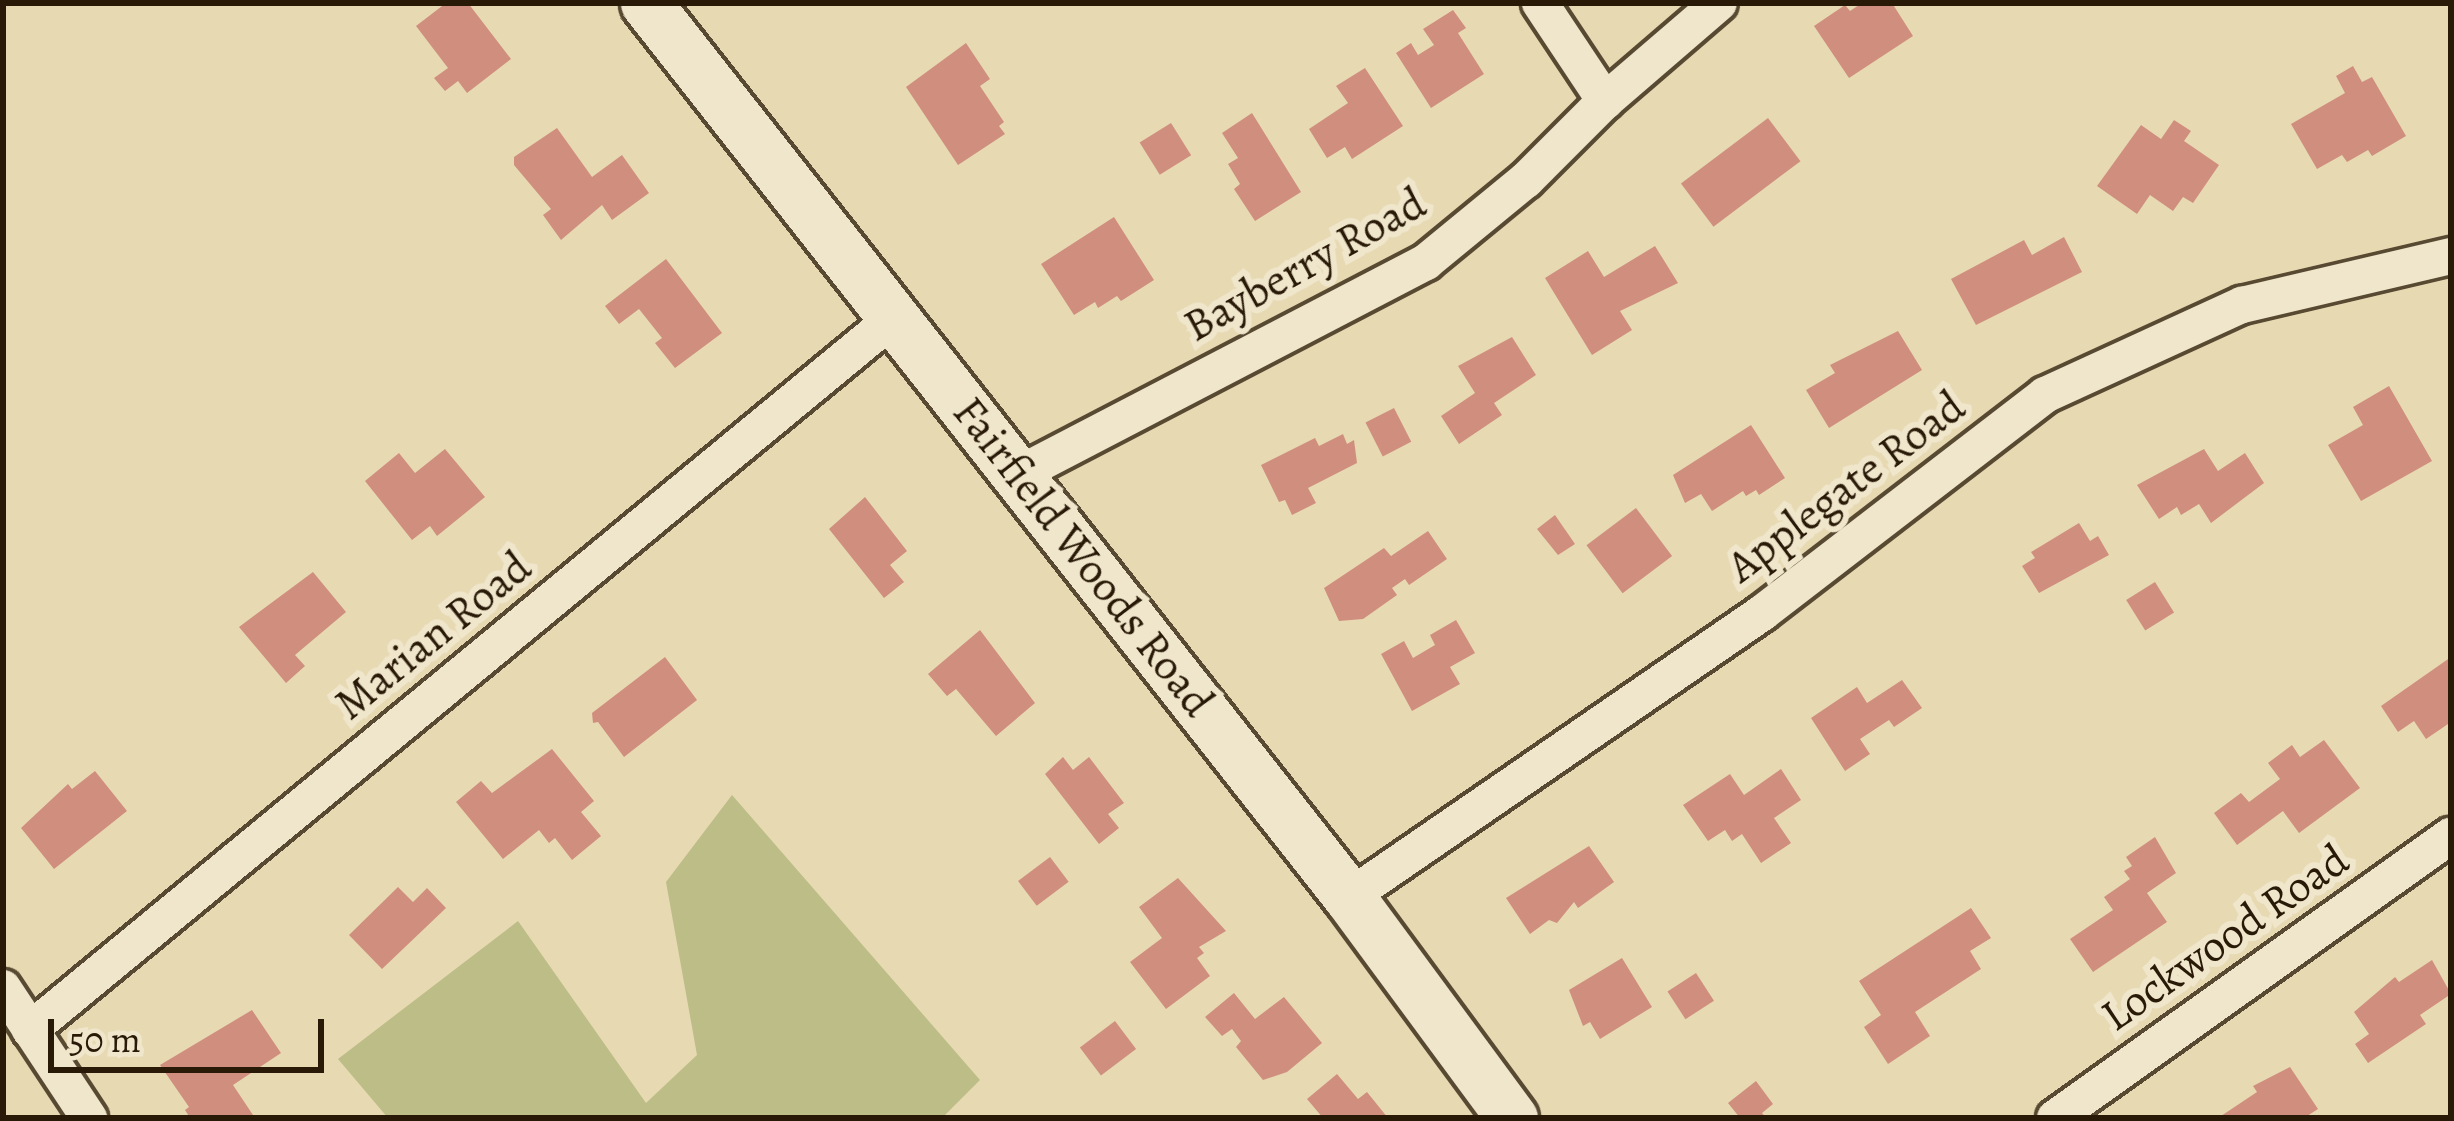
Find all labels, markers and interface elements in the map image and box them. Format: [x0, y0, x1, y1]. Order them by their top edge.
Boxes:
street label: Bayberry Road [1175, 176, 1435, 354]
street label: Applegate Road [1716, 380, 1976, 594]
street label: Fairfield Woods Road [941, 386, 1225, 728]
street label: Marian Road [324, 541, 542, 731]
street label: Lockwood Road [2091, 833, 2359, 1043]
scale bar [54, 995, 330, 1069]
text: 50 m [69, 1015, 141, 1064]

